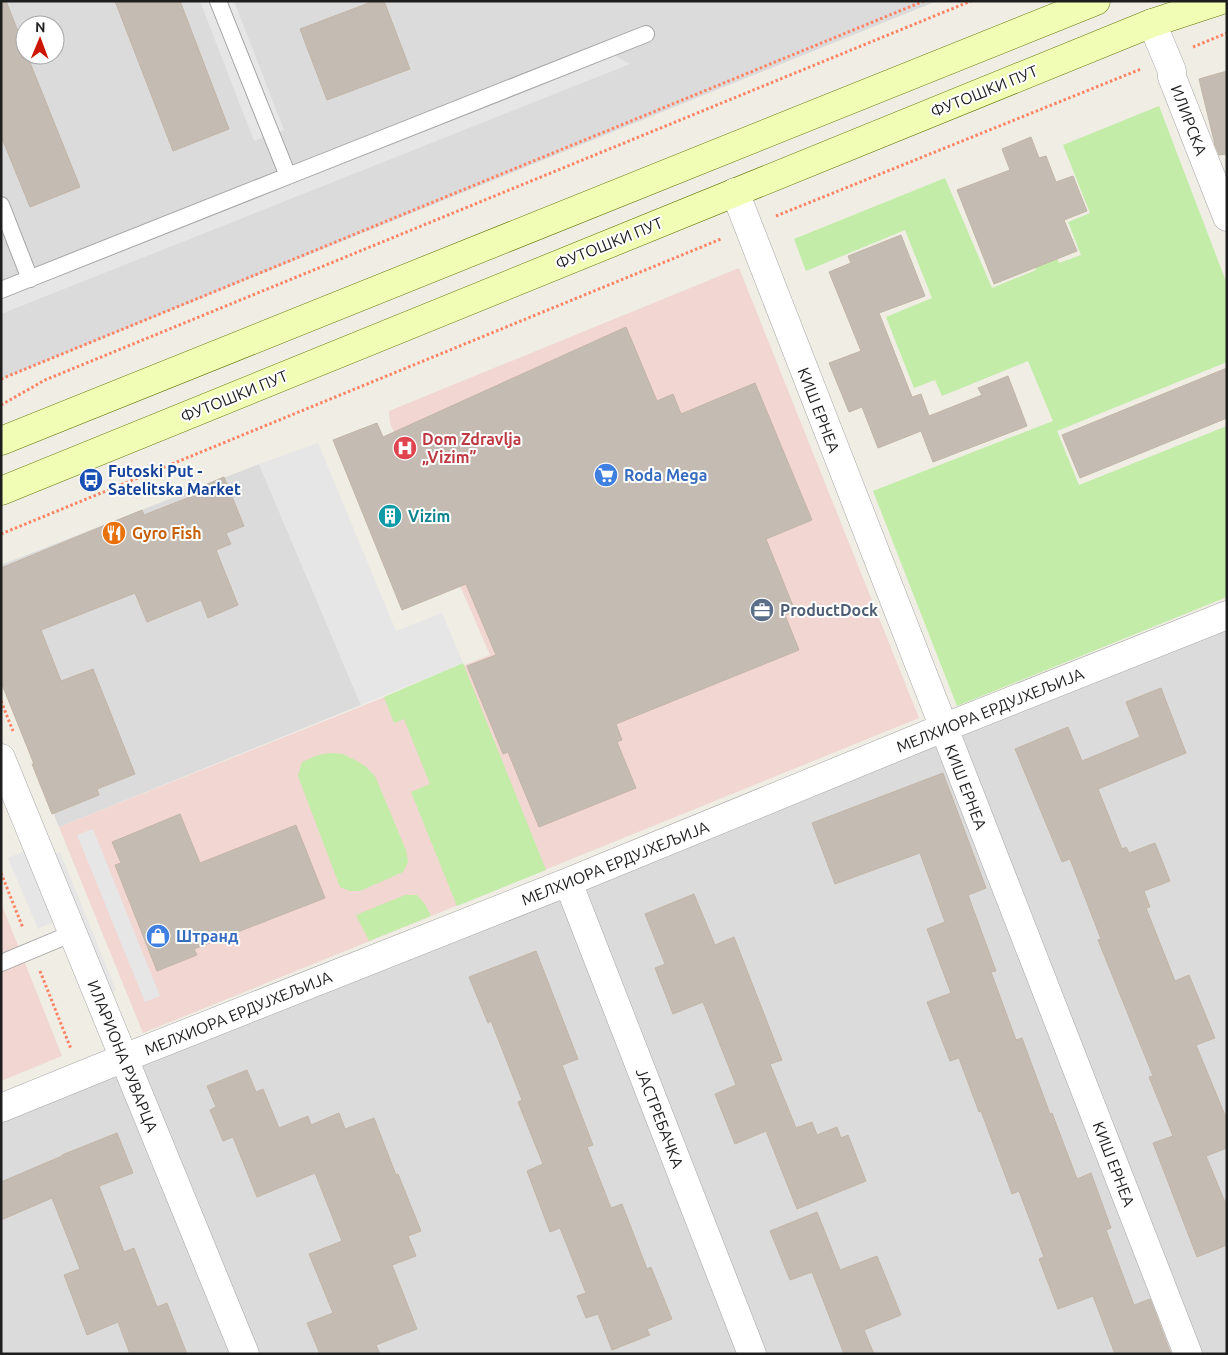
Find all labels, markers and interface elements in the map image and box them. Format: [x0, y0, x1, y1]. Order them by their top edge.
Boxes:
north arrow [15, 15, 65, 65]
text: N [35, 19, 46, 35]
street label: ФУТОШКИ ПУТ [928, 61, 1040, 121]
street label: ИЛИРСКА [1167, 82, 1211, 158]
street label: ФУТОШКИ ПУТ [553, 213, 665, 273]
street label: КИШ ЕРНЕА [795, 365, 844, 456]
street label: ФУТОШКИ ПУТ [178, 366, 290, 426]
place label: Dom Zdravlja „Vizim” [422, 430, 521, 466]
hospital icon: Dom Zdravlja „Vizim” [392, 435, 418, 461]
place label: Futoski Put - Satelitska Market [108, 462, 241, 498]
supermarket icon: Roda Mega [593, 462, 619, 488]
place label: Roda Mega [624, 466, 707, 484]
bus stop icon: Futoski Put - Satelitska Market [78, 467, 104, 493]
building icon: Vizim [377, 503, 403, 529]
place label: Vizim [408, 507, 450, 525]
restaurant icon: Gyro Fish [101, 520, 127, 546]
place label: Gyro Fish [132, 524, 202, 542]
office icon: ProductDock [749, 597, 775, 623]
place label: ProductDock [780, 601, 878, 619]
street label: МЕЛХИОРА ЕРДУЈХЕЉИЈА [894, 664, 1087, 756]
street label: КИШ ЕРНЕА [942, 742, 991, 833]
street label: МЕЛХИОРА ЕРДУЈХЕЉИЈА [519, 817, 712, 909]
shop icon: Штранд [145, 923, 171, 949]
place label: Штранд [176, 927, 239, 945]
street label: МЕЛХИОРА ЕРДУЈХЕЉИЈА [142, 967, 335, 1059]
street label: ИЛАРИОНА РУВАРЦА [84, 977, 162, 1135]
street label: ЈАСТРЕБАЧКА [633, 1065, 688, 1171]
street label: КИШ ЕРНЕА [1090, 1119, 1139, 1210]

